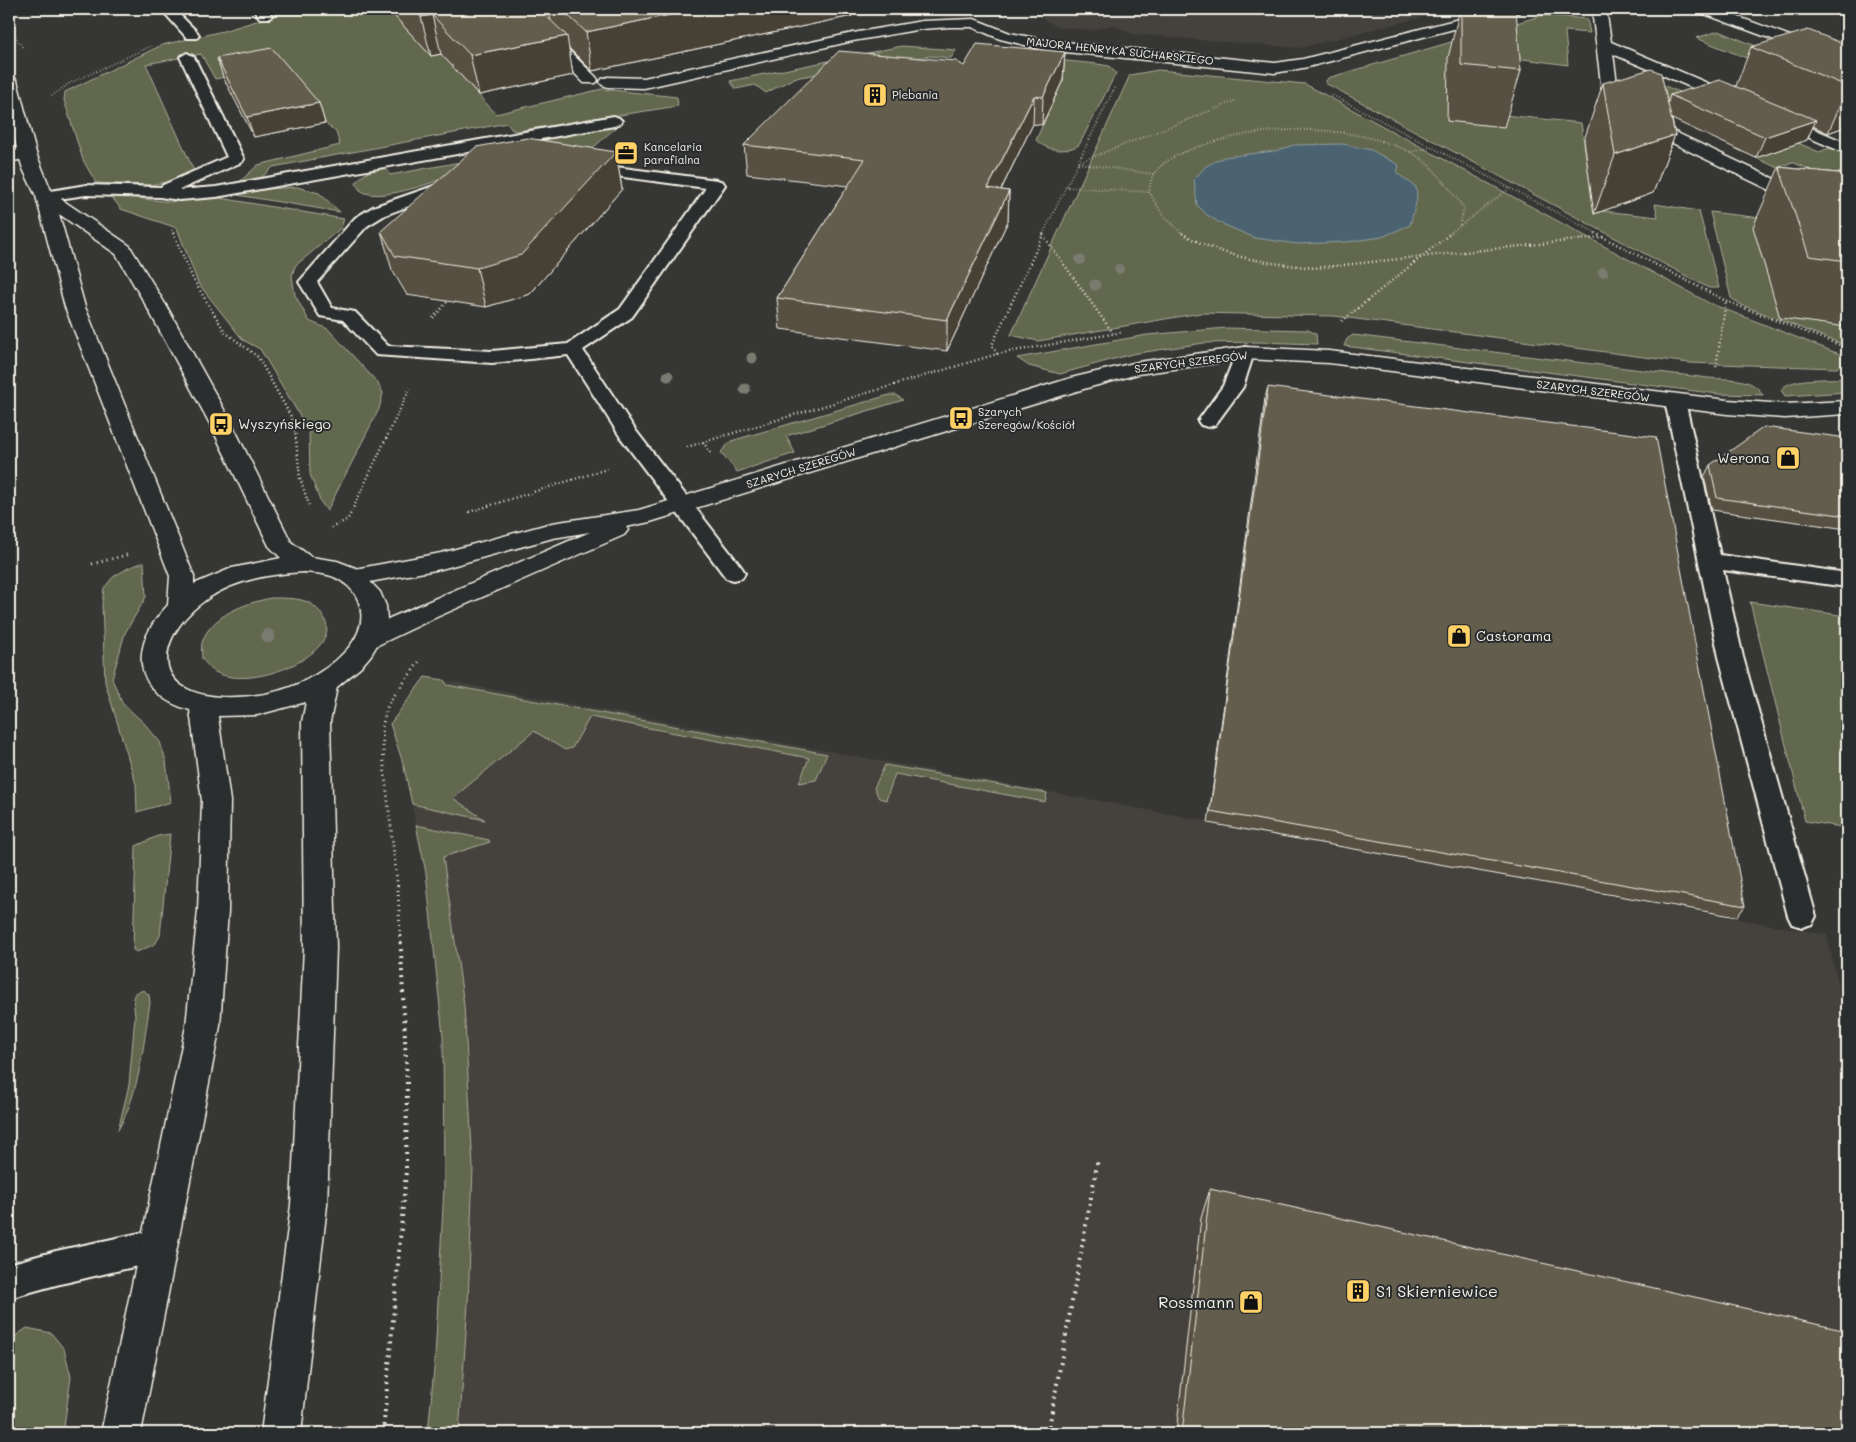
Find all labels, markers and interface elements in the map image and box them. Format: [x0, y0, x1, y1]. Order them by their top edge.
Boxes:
street label: MAJORA HENRYKA SUCHARSKIEGO [1026, 33, 1215, 68]
building icon: Plebania [862, 82, 888, 108]
place label: Plebania [892, 87, 939, 102]
place label: Kancelaria parafialna [644, 139, 702, 167]
office icon: Kancelaria parafialna [613, 140, 639, 166]
street label: SZARYCH SZEREGÓW [1133, 347, 1248, 376]
street label: SZARYCH SZEREGÓW [1536, 376, 1651, 405]
place label: Szarych Szeregów/Kościół [978, 404, 1076, 432]
bus stop icon: Szarych Szeregów/Kościół [948, 405, 974, 431]
bus stop icon: Wyszyńskiego [208, 411, 234, 437]
place label: Wyszyńskiego [238, 414, 331, 433]
street label: SZARYCH SZEREGÓW [744, 444, 858, 491]
shop icon: Werona [1775, 445, 1801, 471]
place label: Werona [1717, 448, 1770, 467]
shop icon: Castorama [1446, 623, 1472, 649]
place label: Castorama [1476, 626, 1552, 645]
building icon: S1 Skierniewice [1345, 1278, 1371, 1304]
place label: S1 Skierniewice [1376, 1280, 1498, 1301]
shop icon: Rossmann [1238, 1289, 1264, 1315]
place label: Rossmann [1158, 1291, 1234, 1312]

